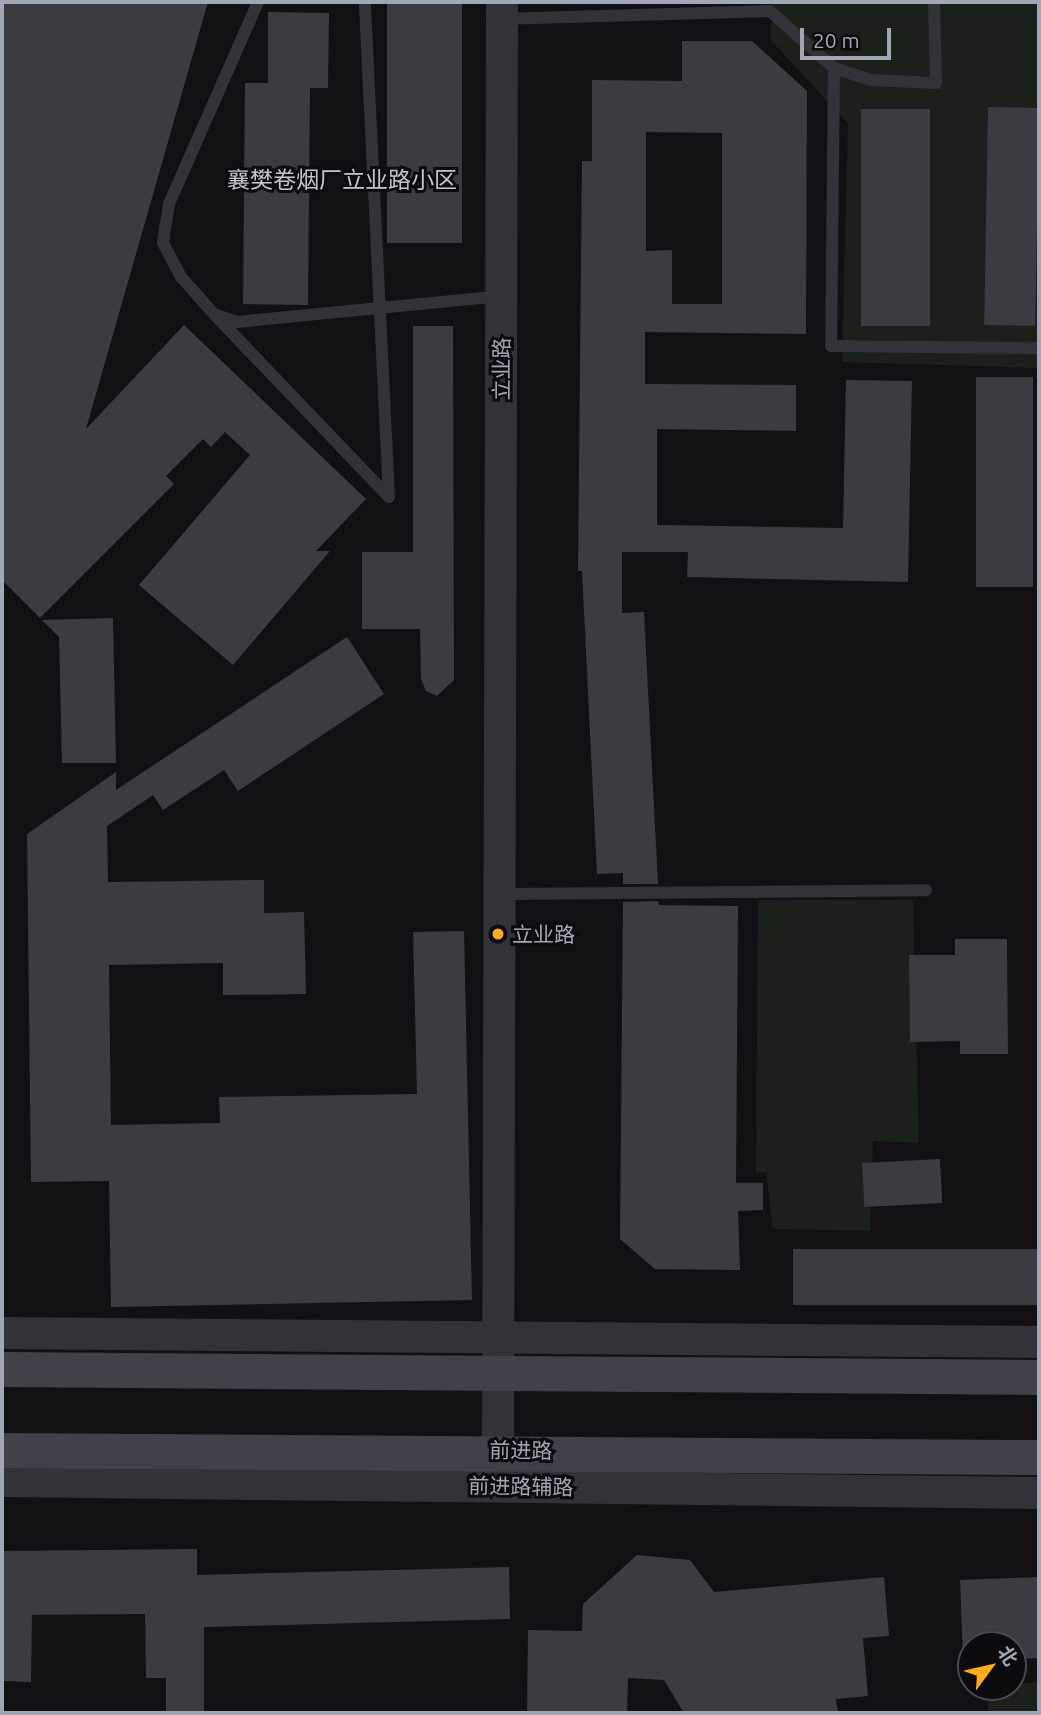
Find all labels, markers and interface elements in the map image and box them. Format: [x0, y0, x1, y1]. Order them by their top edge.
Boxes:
scale bar [803, 14, 894, 58]
text: 20 m [813, 28, 860, 52]
district label: 襄樊卷烟厂立业路小区 [227, 166, 457, 194]
street label: 立业路 [488, 338, 514, 400]
place label: 立业路 [512, 921, 575, 947]
marker: 立业路 [490, 926, 506, 942]
street label: 前进路 [489, 1437, 553, 1463]
street label: 前进路辅路 [468, 1472, 574, 1500]
north arrow [957, 1631, 1027, 1701]
text: 北 [994, 1642, 1022, 1670]

